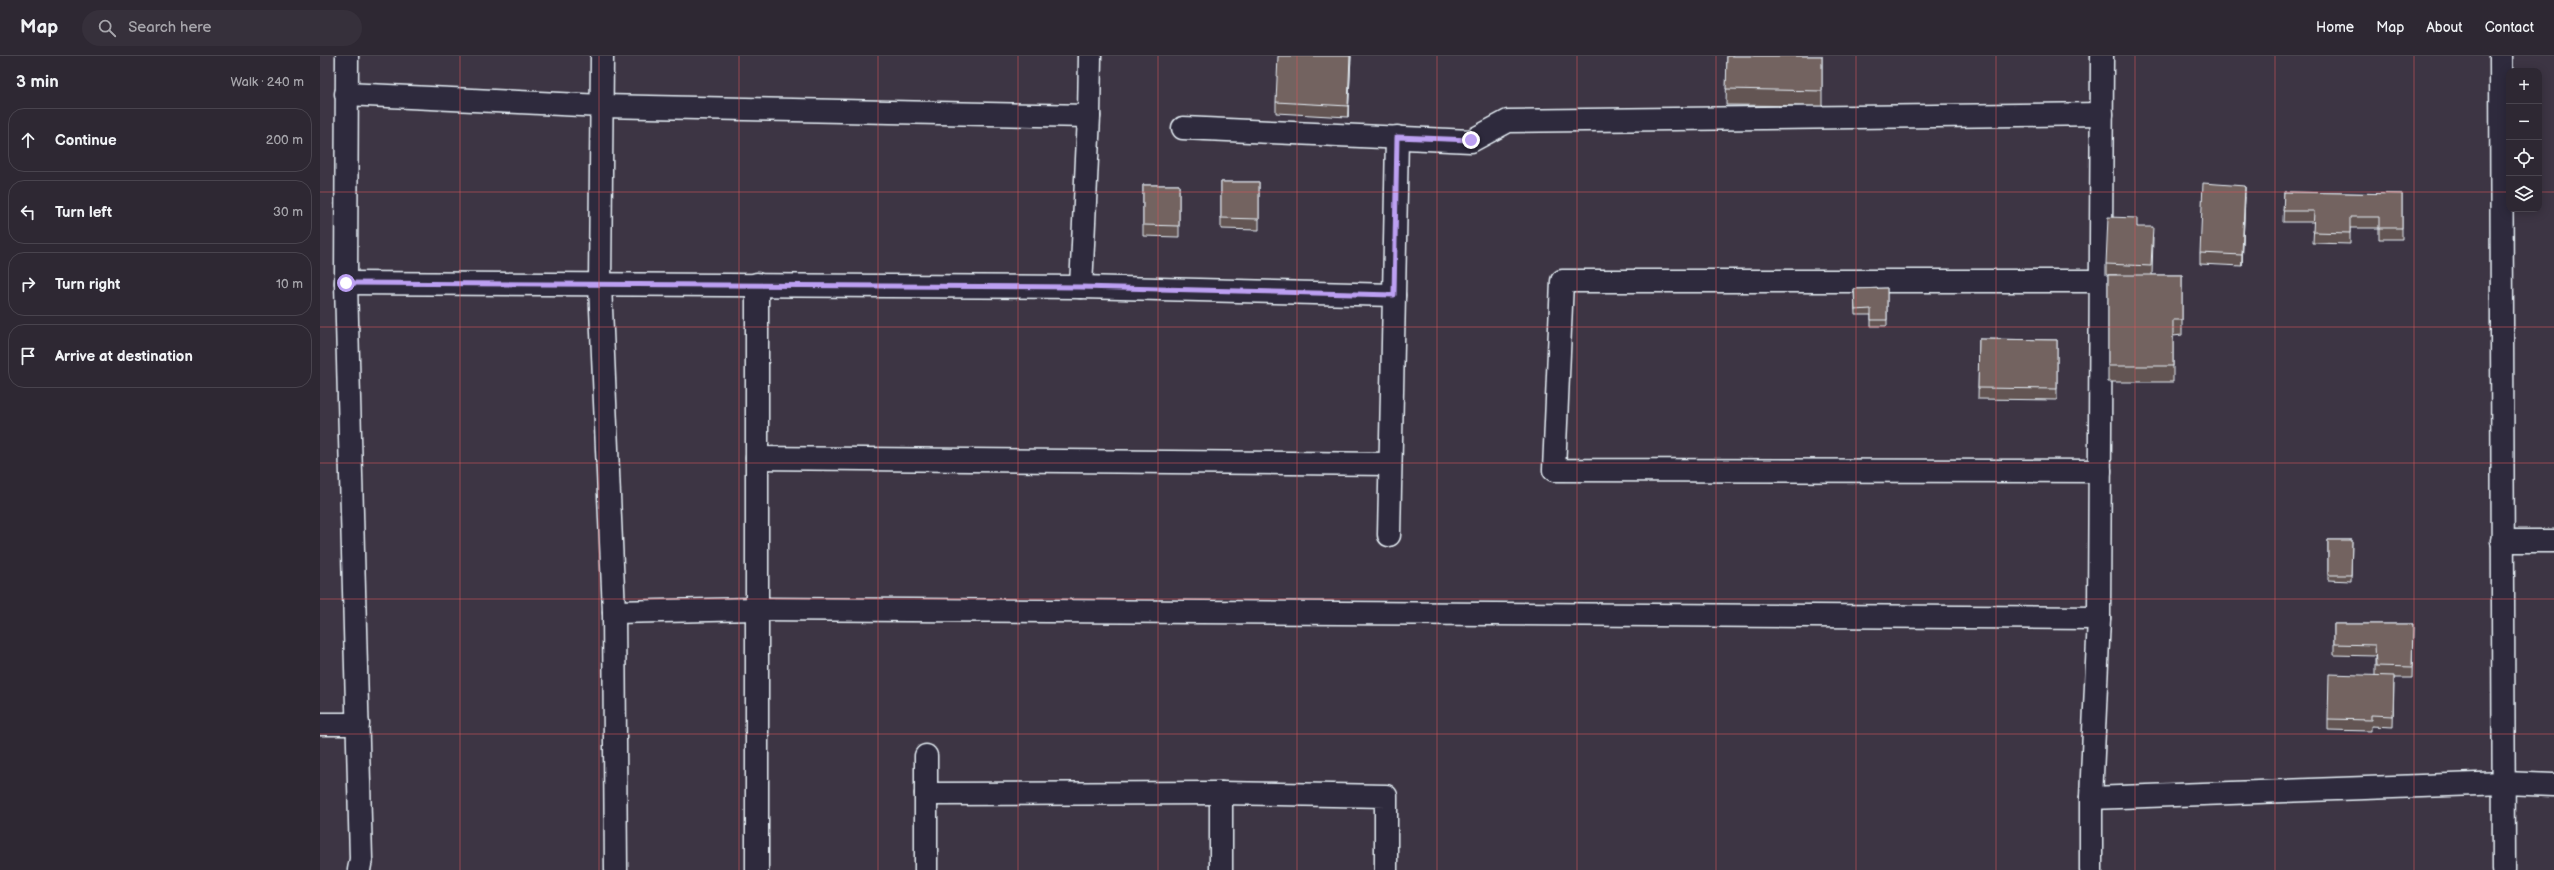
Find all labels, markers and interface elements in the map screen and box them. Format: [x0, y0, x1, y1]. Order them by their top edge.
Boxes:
search box [82, 10, 362, 46]
text: Map [20, 16, 58, 39]
icon: search [96, 17, 118, 39]
text: Search here [128, 18, 211, 37]
text: Home [2316, 19, 2354, 36]
text: Map [2376, 19, 2404, 36]
text: About [2426, 19, 2463, 36]
text: Contact [2485, 19, 2534, 36]
map controls [2506, 68, 2542, 212]
button: + [2506, 68, 2542, 104]
text: 3 min [16, 72, 59, 92]
text: Walk · 240 m [230, 74, 304, 90]
button: − [2506, 104, 2542, 140]
icon: ahead [17, 129, 39, 151]
text: Continue [55, 131, 117, 150]
route end [1462, 131, 1480, 149]
text: 200 m [266, 132, 303, 148]
button: locate [2506, 140, 2542, 176]
button: layers [2506, 176, 2542, 212]
icon: left [17, 201, 39, 223]
text: Turn left [55, 203, 112, 222]
text: 30 m [273, 204, 303, 220]
icon: right [17, 273, 39, 295]
route start [337, 274, 355, 292]
text: Turn right [55, 275, 120, 294]
text: 10 m [276, 276, 303, 292]
icon: arrive [17, 345, 39, 367]
text: Arrive at destination [55, 347, 193, 366]

